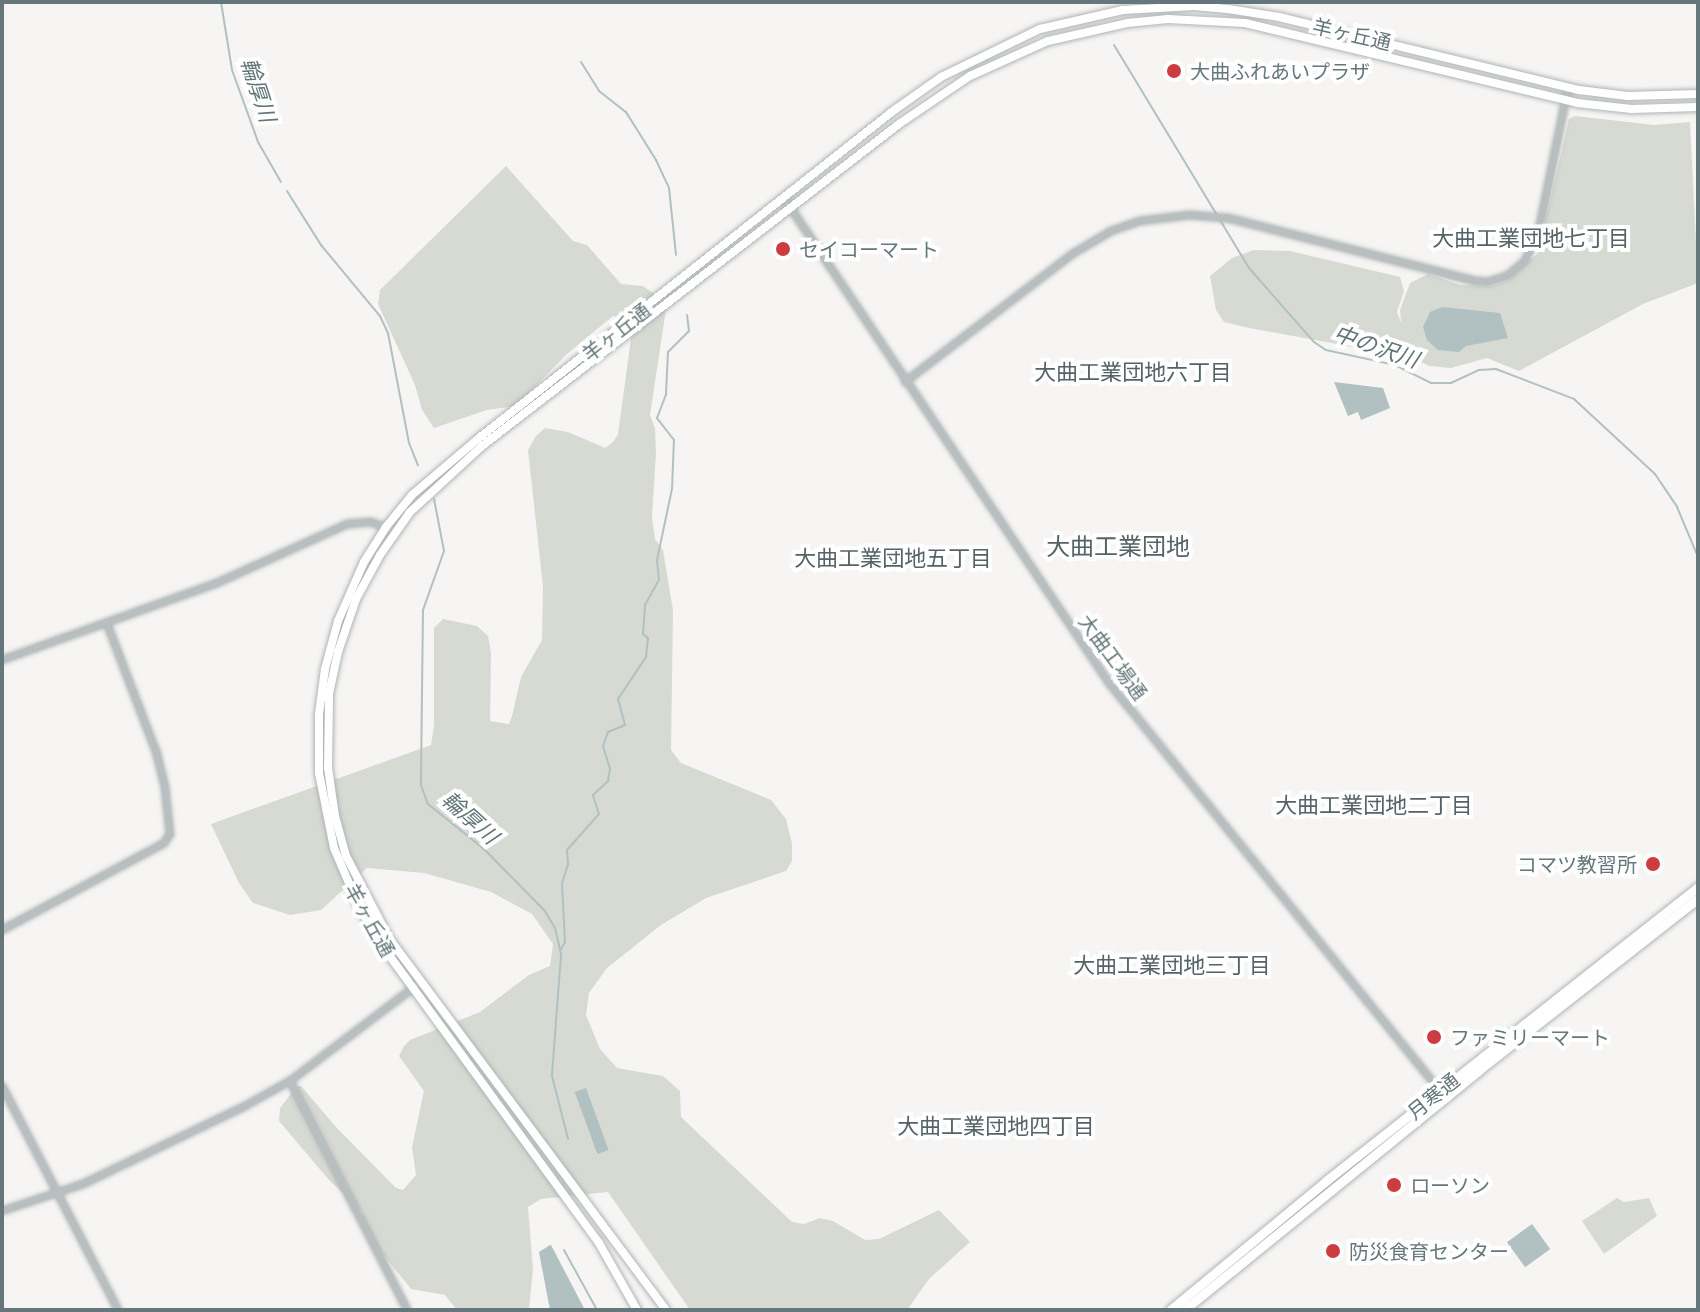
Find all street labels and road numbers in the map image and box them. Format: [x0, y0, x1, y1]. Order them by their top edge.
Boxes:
street label: 羊ヶ丘通 [1310, 13, 1394, 55]
street label: 羊ヶ丘通 [577, 298, 655, 366]
street label: 大曲工場通 [1074, 609, 1152, 705]
street label: 羊ヶ丘通 [340, 879, 400, 961]
street label: 月寒通 [1402, 1068, 1464, 1124]

